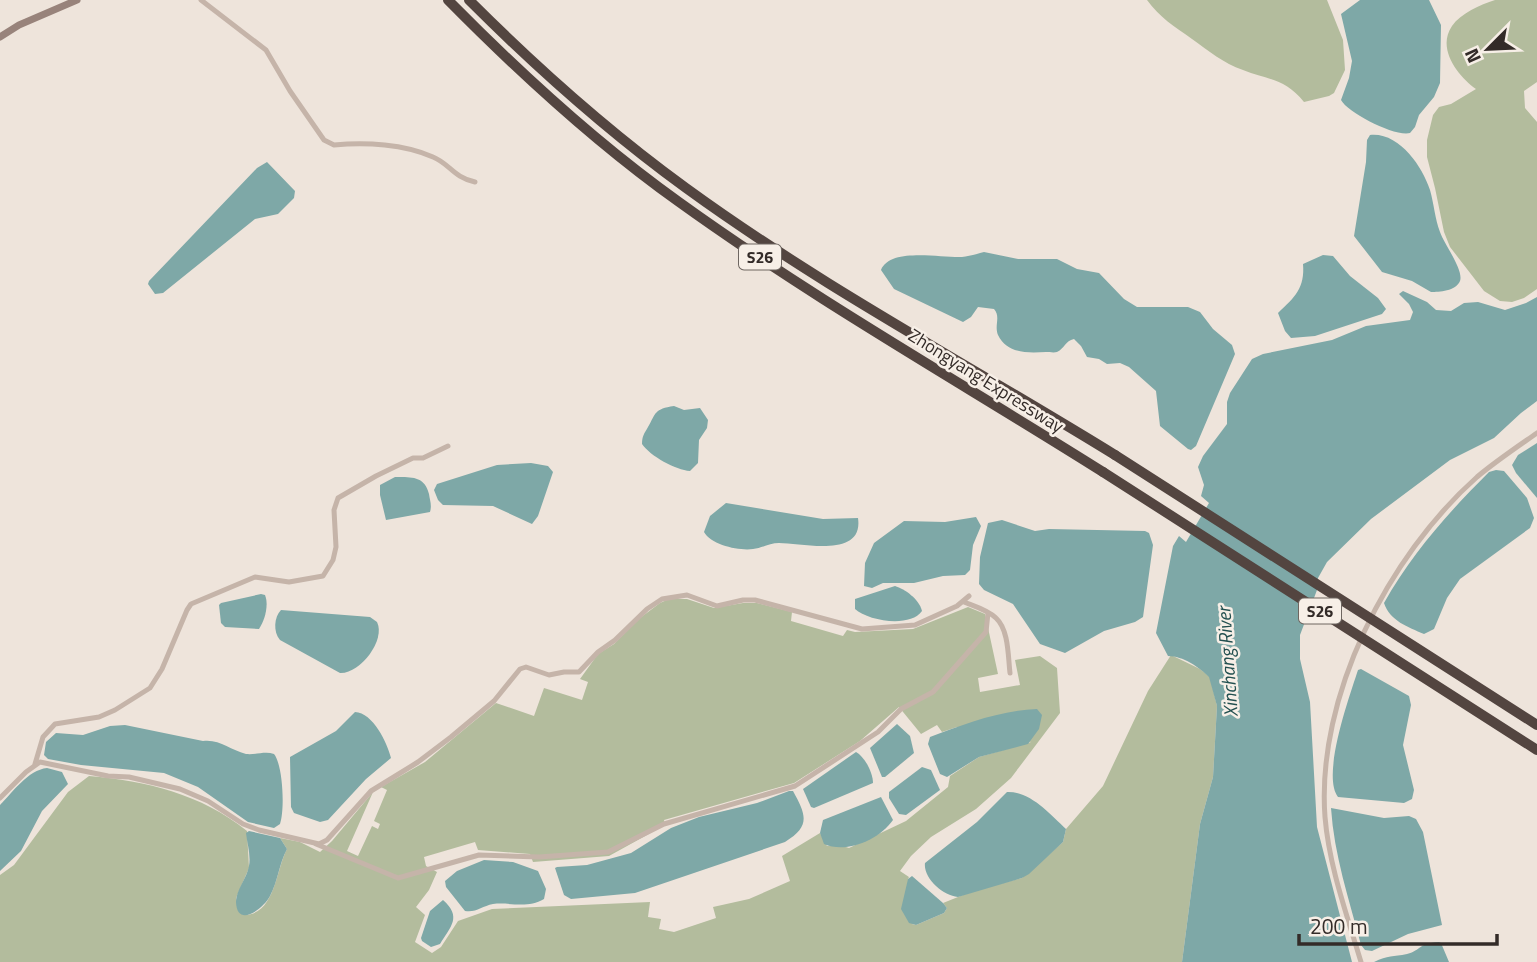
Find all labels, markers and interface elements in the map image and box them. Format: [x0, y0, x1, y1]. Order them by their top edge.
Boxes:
north arrow [1453, 14, 1523, 84]
text: N [1456, 44, 1488, 68]
road number: S26 [739, 244, 781, 270]
street label: Zhongyang Expressway [903, 322, 1069, 440]
road number: S26 [1299, 598, 1341, 624]
water label: Xinchang River [1208, 604, 1245, 718]
scale bar [1299, 902, 1497, 946]
text: 200 m [1310, 910, 1367, 942]

